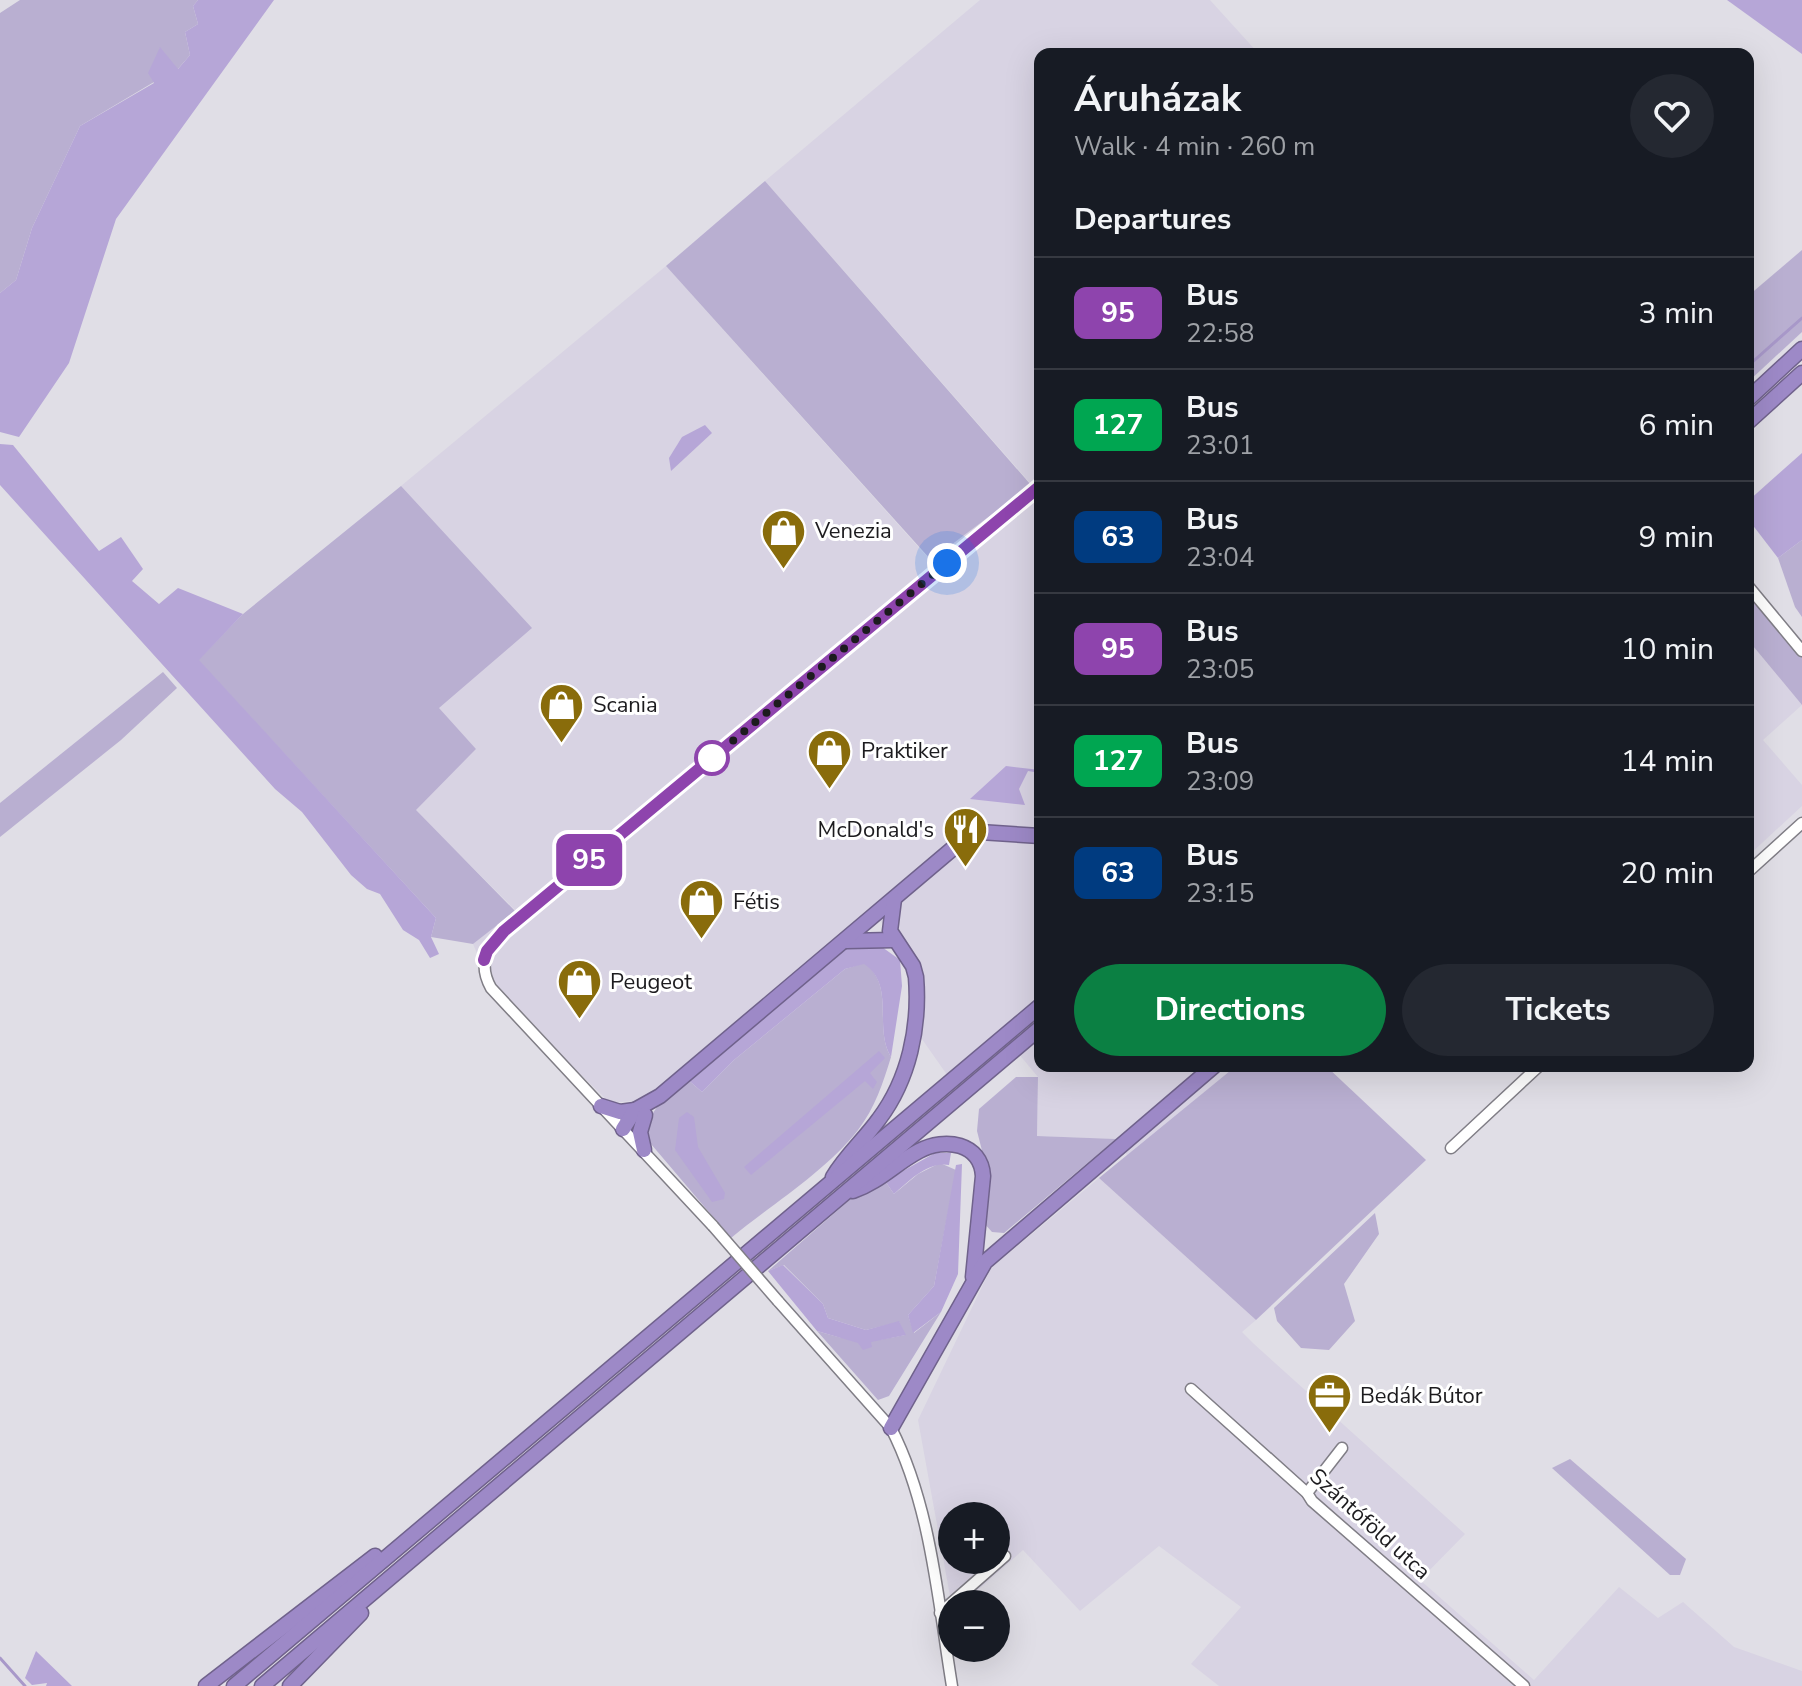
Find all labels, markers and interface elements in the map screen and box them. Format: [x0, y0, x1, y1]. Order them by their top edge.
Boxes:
text: Áruházak [1074, 73, 1241, 124]
button: heart [1630, 74, 1714, 158]
text: Walk · 4 min · 260 m [1074, 129, 1315, 164]
text: Departures [1074, 199, 1231, 240]
text: Bus [1186, 275, 1239, 316]
text: 3 min [1639, 293, 1714, 334]
text: 95 [1101, 294, 1135, 332]
text: 22:58 [1186, 316, 1254, 351]
text: Bus [1186, 387, 1239, 428]
text: 6 min [1639, 405, 1714, 446]
text: 127 [1093, 406, 1143, 444]
text: 23:01 [1186, 428, 1254, 463]
text: Bus [1186, 499, 1239, 540]
shop icon: Venezia [760, 507, 808, 570]
place label: Venezia [814, 516, 892, 546]
text: 9 min [1639, 517, 1714, 558]
text: 63 [1101, 518, 1135, 556]
text: 23:04 [1186, 540, 1254, 575]
your location [927, 543, 967, 583]
text: Bus [1186, 611, 1239, 652]
text: 10 min [1621, 629, 1714, 670]
text: 95 [1101, 630, 1135, 668]
text: 23:05 [1186, 652, 1254, 687]
shop icon: Scania [538, 681, 586, 744]
place label: Scania [593, 690, 658, 720]
text: Bus [1186, 723, 1239, 764]
shop icon: Praktiker [806, 727, 854, 790]
place label: Praktiker [861, 736, 948, 766]
unlabelled marker [695, 741, 729, 775]
text: 14 min [1621, 741, 1714, 782]
text: 127 [1093, 742, 1143, 780]
text: 23:09 [1186, 764, 1254, 799]
restaurant icon: McDonald's [941, 806, 989, 869]
place label: McDonald's [818, 815, 934, 845]
line badge: 95 [553, 834, 625, 886]
text: Bus [1186, 835, 1239, 876]
text: 95 [572, 841, 606, 879]
text: 20 min [1621, 853, 1714, 894]
text: 63 [1101, 854, 1135, 892]
text: 23:15 [1186, 876, 1254, 911]
shop icon: Fétis [678, 878, 726, 941]
place label: Fétis [733, 887, 780, 917]
shop icon: Peugeot [555, 958, 603, 1021]
button: Directions [1074, 964, 1386, 1056]
button: Tickets [1402, 964, 1714, 1056]
place label: Peugeot [610, 967, 692, 997]
office icon: Bedák Bútor [1305, 1372, 1353, 1435]
place label: Bedák Bútor [1360, 1381, 1483, 1411]
street label: Szántóföld utca [1303, 1462, 1437, 1586]
map controls [938, 1502, 1010, 1662]
button: + [938, 1502, 1010, 1574]
button: − [938, 1590, 1010, 1662]

